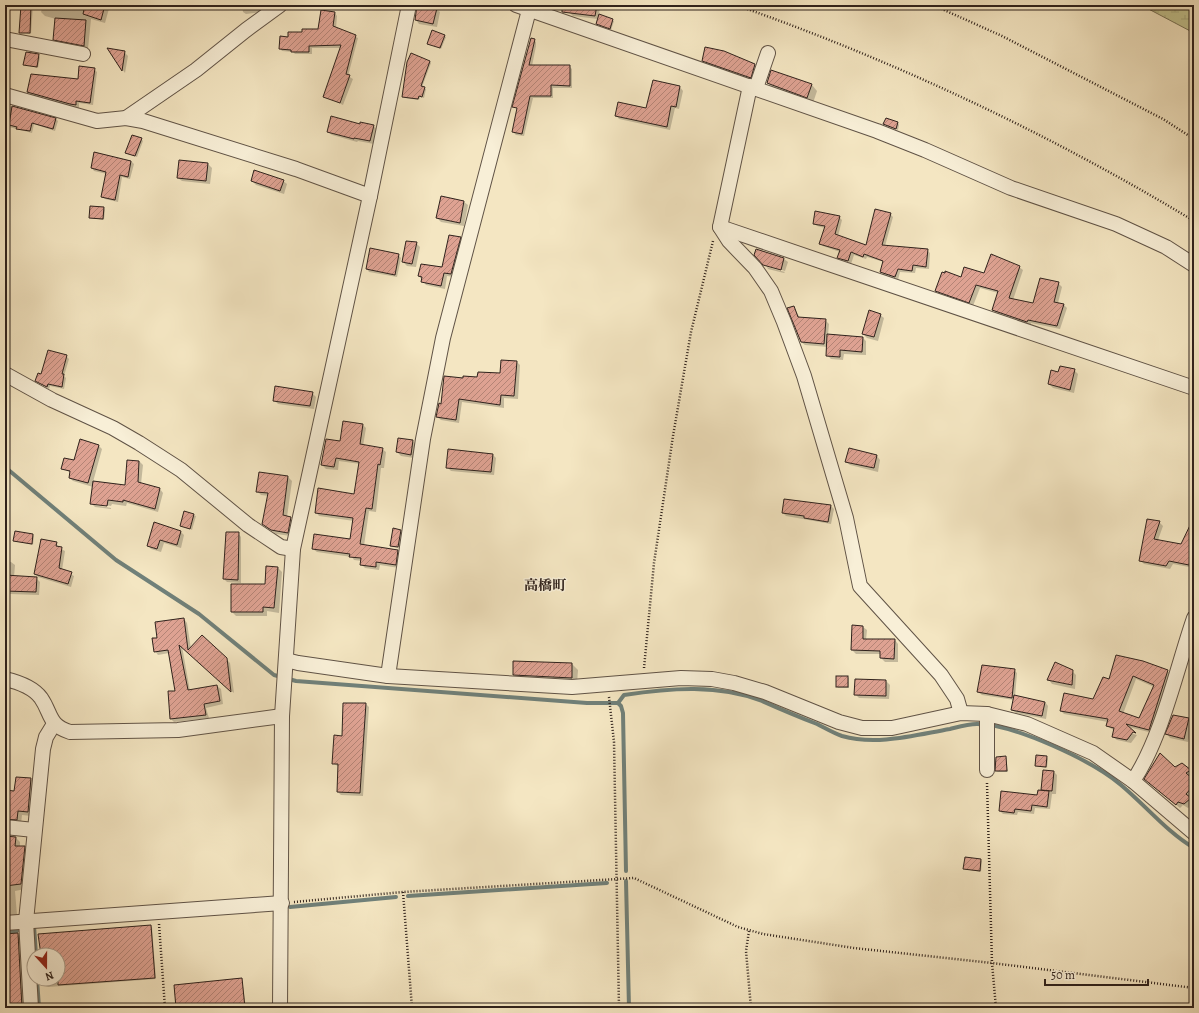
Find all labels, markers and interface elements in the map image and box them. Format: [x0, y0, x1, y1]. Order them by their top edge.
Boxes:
district label: 高橋町 [524, 576, 567, 595]
north arrow [26, 947, 66, 987]
scale bar [1045, 961, 1148, 987]
text: N [43, 967, 56, 984]
text: 50 m [1051, 967, 1075, 983]

